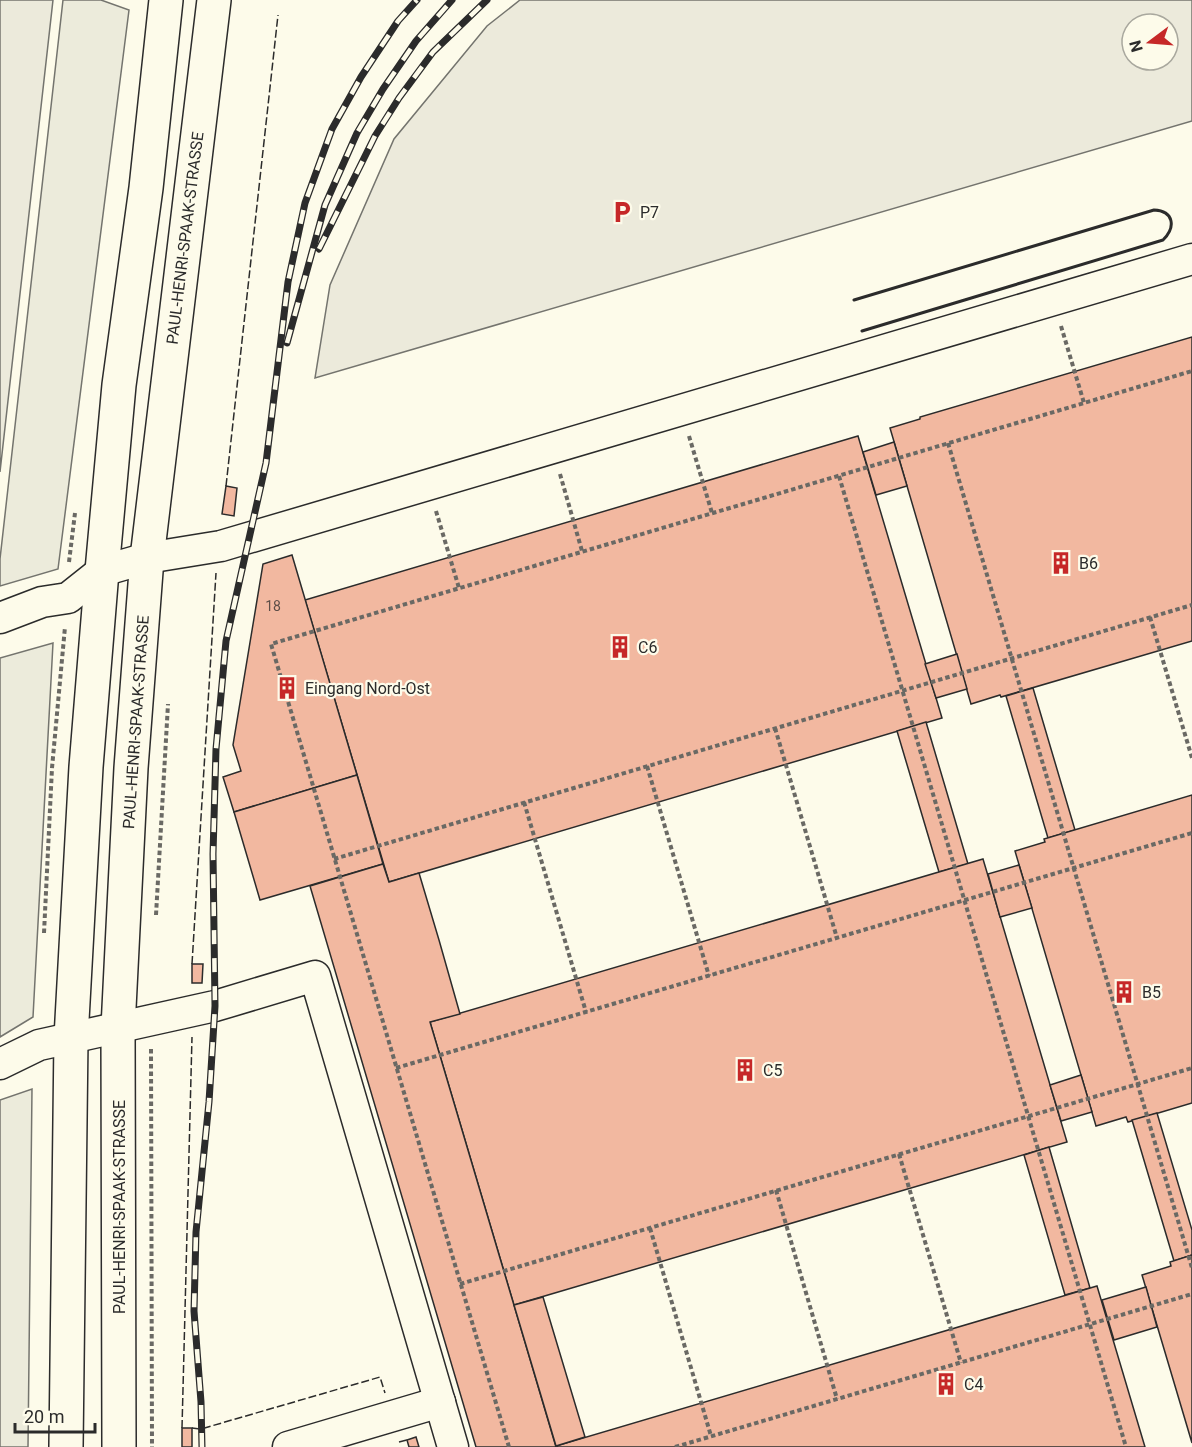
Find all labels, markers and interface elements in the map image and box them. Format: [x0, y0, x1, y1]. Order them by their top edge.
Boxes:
north arrow [1120, 12, 1180, 72]
text: N [1125, 38, 1147, 54]
street label: PAUL-HENRI-SPAAK-STRASSE [163, 131, 207, 345]
parking icon: P7 [609, 199, 635, 225]
place label: P7 [640, 203, 659, 222]
building icon: B6 [1048, 550, 1074, 576]
place label: B6 [1079, 554, 1098, 573]
house number: 18 [265, 598, 281, 614]
street label: PAUL-HENRI-SPAAK-STRASSE [119, 615, 153, 829]
building icon: C6 [607, 634, 633, 660]
place label: C6 [638, 638, 657, 657]
building icon: Eingang Nord-Ost [274, 675, 300, 701]
place label: Eingang Nord-Ost [305, 679, 430, 698]
building icon: B5 [1111, 979, 1137, 1005]
place label: B5 [1142, 983, 1161, 1002]
building icon: C5 [732, 1057, 758, 1083]
place label: C5 [763, 1061, 782, 1080]
street label: PAUL-HENRI-SPAAK-STRASSE [110, 1100, 129, 1314]
building icon: C4 [933, 1371, 959, 1397]
place label: C4 [964, 1375, 983, 1394]
scale bar [15, 1396, 94, 1434]
text: 20 m [24, 1406, 64, 1427]

